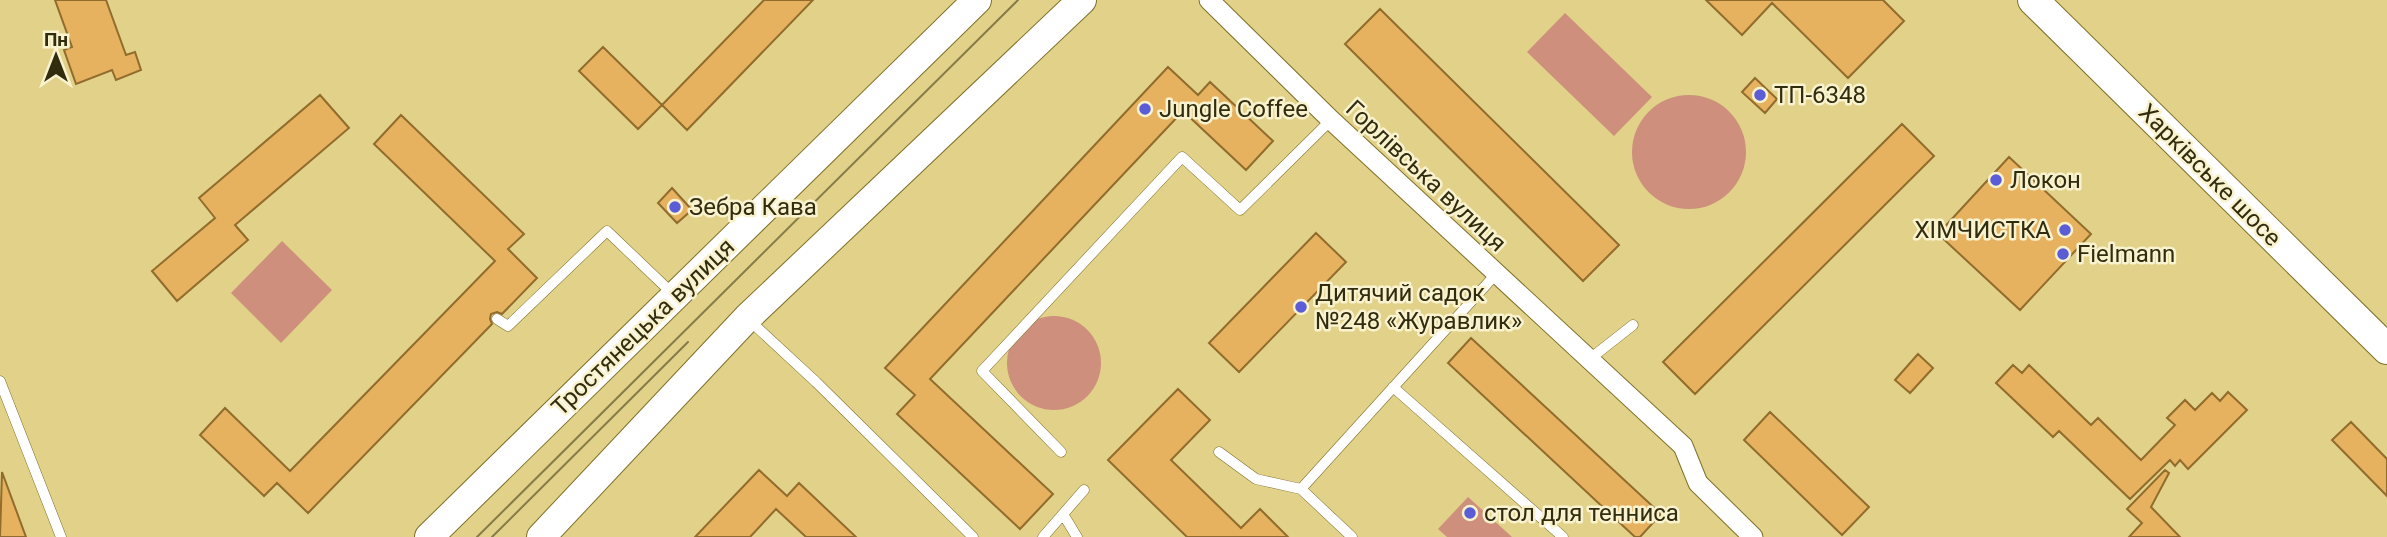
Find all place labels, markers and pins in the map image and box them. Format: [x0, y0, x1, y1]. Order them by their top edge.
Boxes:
place label: ТП-6348 [1774, 81, 1866, 109]
marker: ТП-6348 [1752, 87, 1768, 103]
place label: Jungle Coffee [1159, 95, 1308, 123]
marker: Jungle Coffee [1137, 101, 1153, 117]
place label: Локон [2010, 166, 2081, 194]
marker: Локон [1988, 172, 2004, 188]
place label: Зебра Кава [689, 193, 817, 221]
marker: Зебра Кава [667, 199, 683, 215]
place label: ХІМЧИСТКА [1915, 216, 2051, 244]
marker: ХІМЧИСТКА [2057, 222, 2073, 238]
place label: Fielmann [2077, 240, 2175, 268]
marker: Fielmann [2055, 246, 2071, 262]
place label: Дитячий садок №248 «Журавлик» [1315, 279, 1522, 335]
marker: Дитячий садок №248 «Журавлик» [1293, 299, 1309, 315]
place label: стол для тенниса [1484, 499, 1679, 527]
marker: стол для тенниса [1462, 505, 1478, 521]

